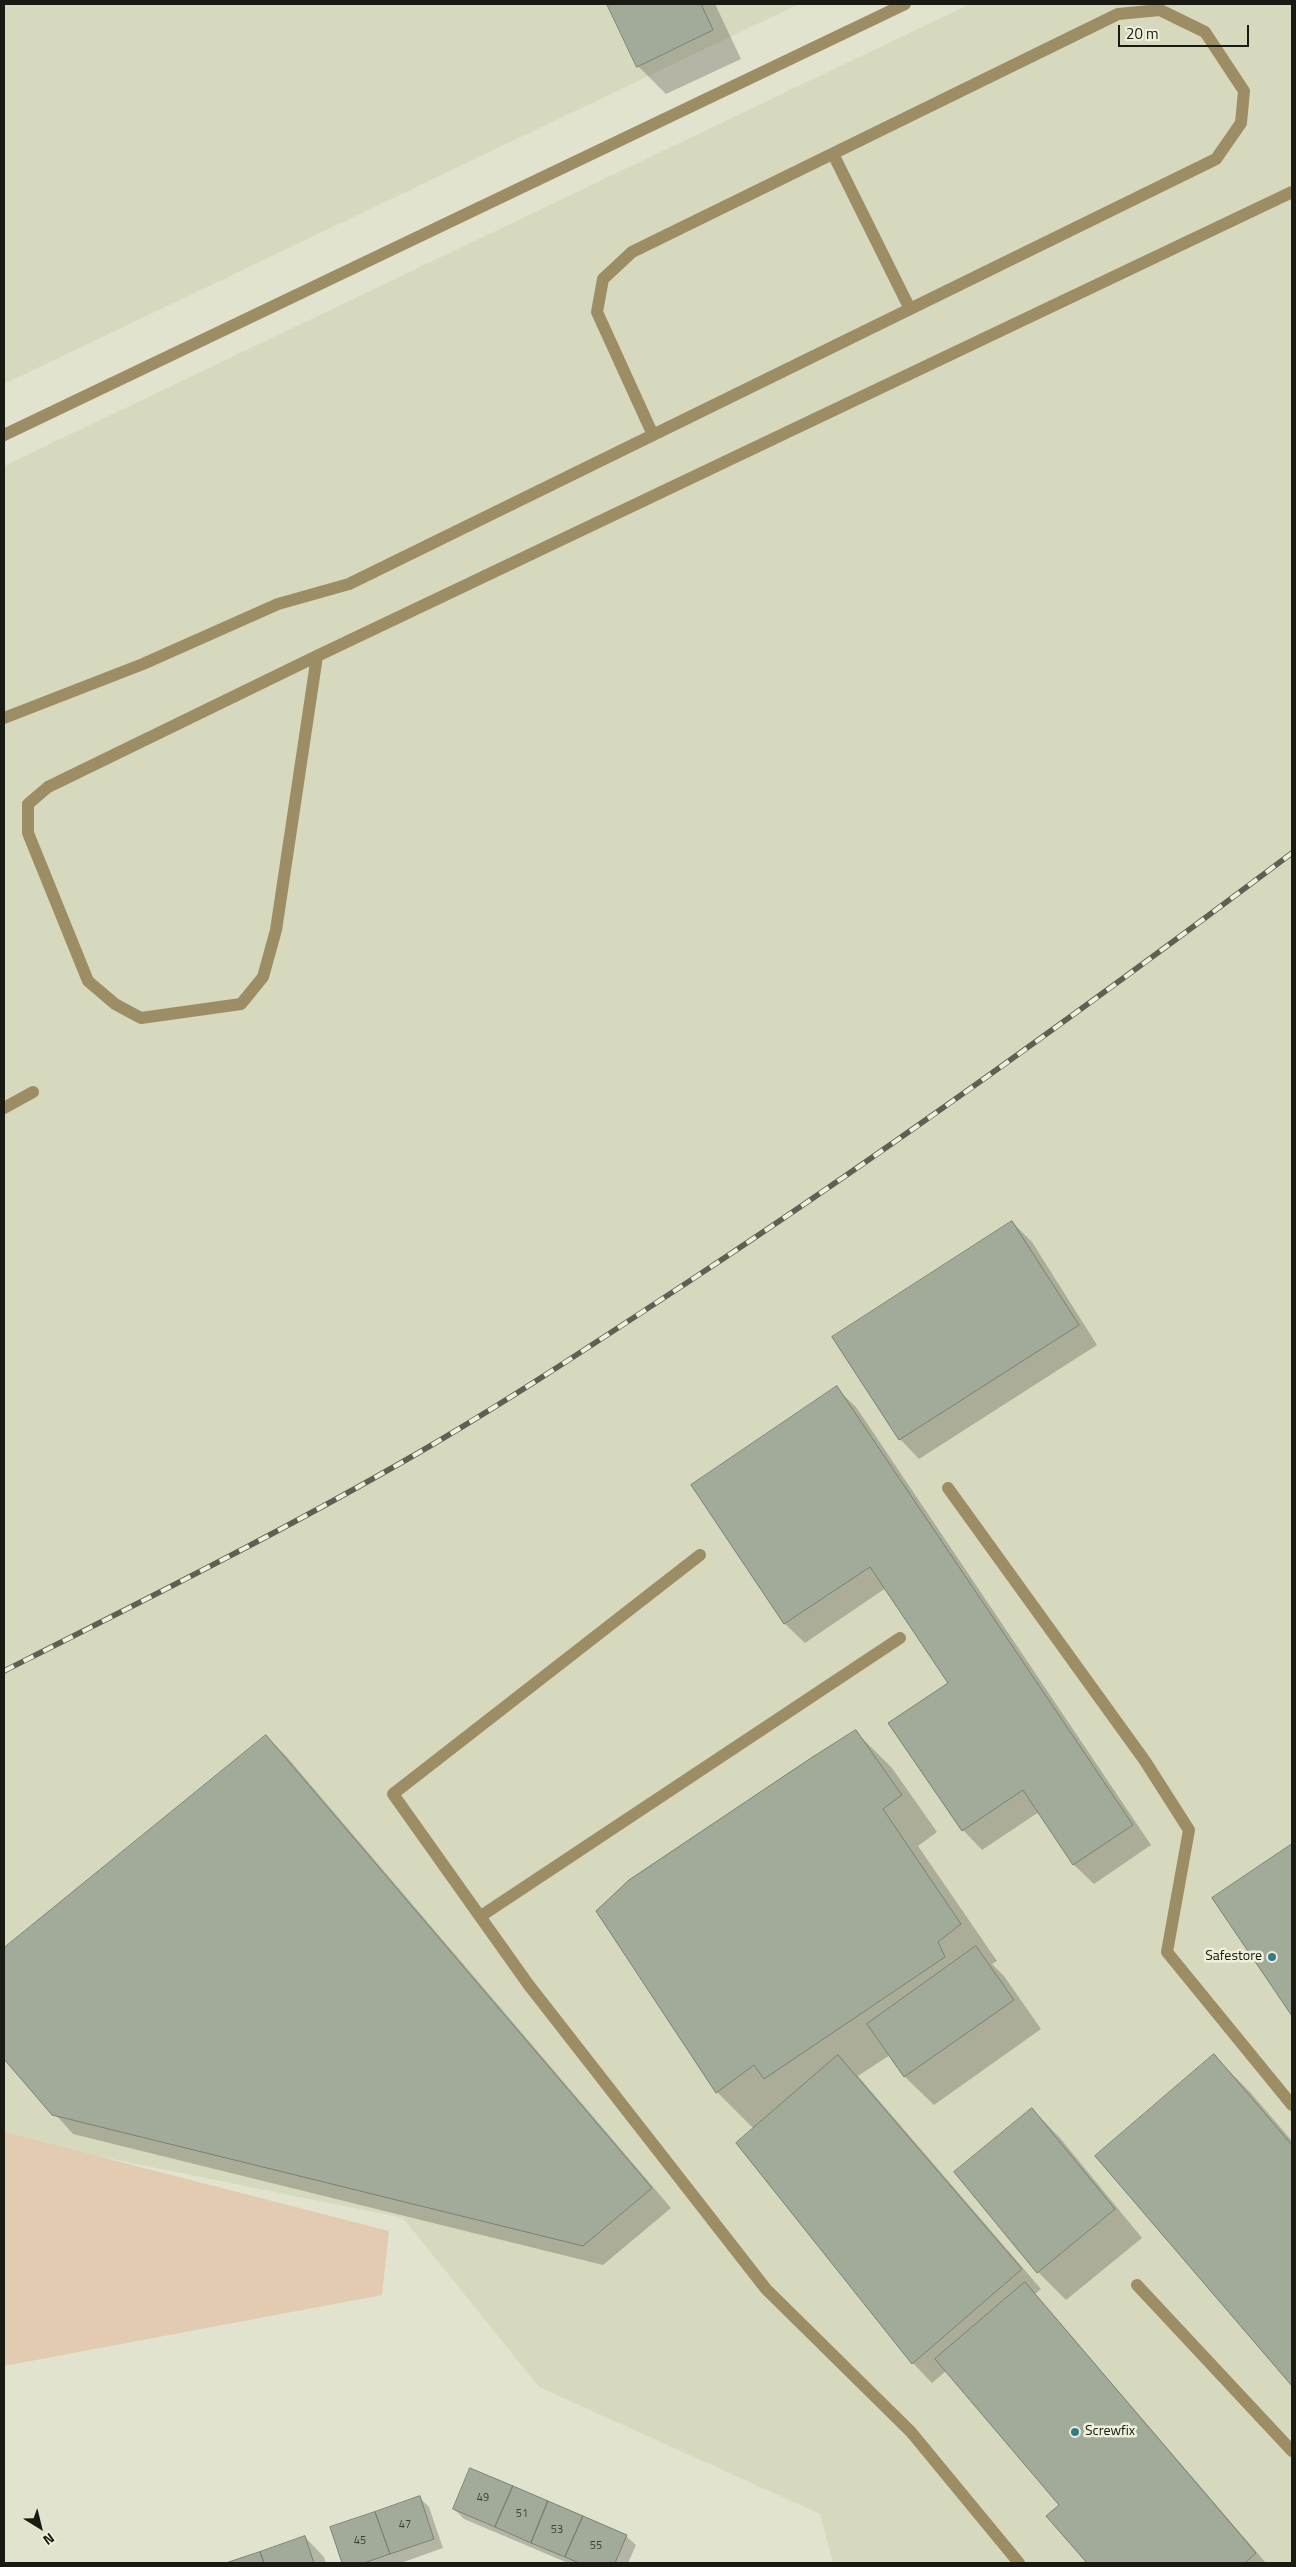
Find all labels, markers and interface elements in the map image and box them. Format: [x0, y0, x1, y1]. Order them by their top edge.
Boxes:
scale bar [1121, 15, 1252, 47]
text: 20 m [1126, 22, 1159, 45]
place label: Safestore [1205, 1949, 1262, 1965]
marker: Safestore [1266, 1951, 1278, 1963]
place label: Screwfix [1085, 2424, 1135, 2440]
marker: Screwfix [1069, 2426, 1081, 2438]
house number: 49 [477, 2491, 489, 2505]
north arrow [15, 2502, 65, 2552]
house number: 51 [516, 2507, 528, 2521]
house number: 47 [399, 2518, 411, 2532]
house number: 53 [551, 2523, 563, 2537]
text: N [39, 2528, 59, 2551]
house number: 45 [354, 2534, 366, 2548]
house number: 55 [590, 2539, 602, 2553]

